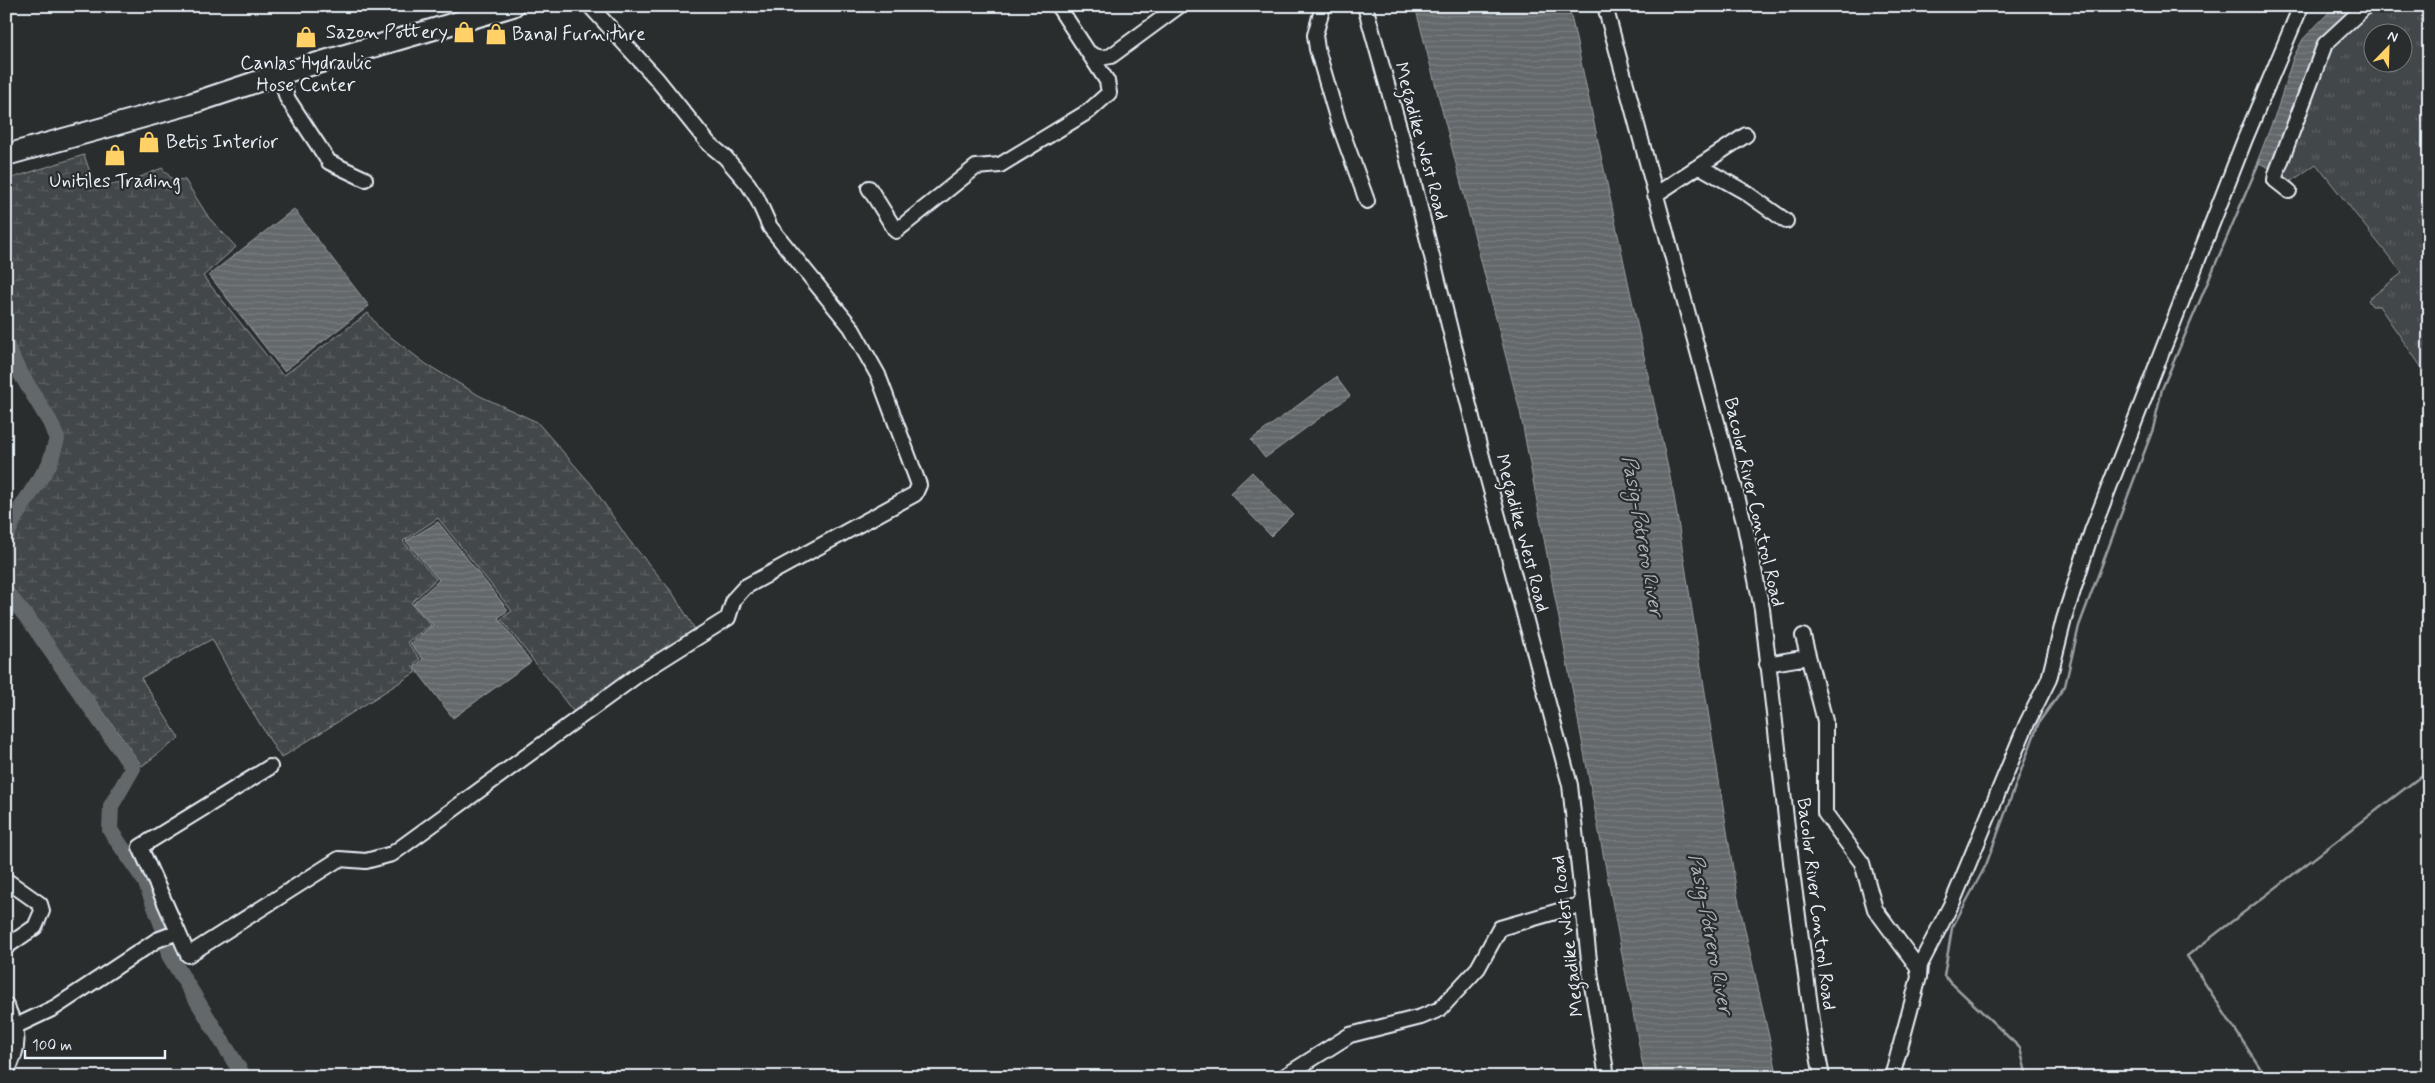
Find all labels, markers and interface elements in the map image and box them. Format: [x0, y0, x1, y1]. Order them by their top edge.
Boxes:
shop icon: Sazon Pottery [451, 19, 477, 45]
place label: Sazon Pottery [326, 20, 448, 45]
shop icon: Banal Furniture [483, 21, 509, 47]
place label: Banal Furniture [512, 22, 645, 47]
north arrow [2362, 22, 2412, 72]
shop icon: Canlas Hydraulic Hose Center [293, 24, 319, 50]
text: N [2385, 27, 2400, 47]
place label: Canlas Hydraulic Hose Center [240, 51, 372, 98]
street label: Megadike West Road [1385, 59, 1454, 224]
shop icon: Betis Interior [136, 129, 162, 155]
place label: Betis Interior [166, 130, 278, 155]
shop icon: Unitiles Trading [102, 142, 128, 168]
place label: Unitiles Trading [49, 169, 181, 195]
street label: Bacolor River Control Road [1718, 395, 1790, 609]
street label: Megadike West Road [1486, 451, 1555, 616]
water label: Pasig-Potrero River [1613, 454, 1670, 621]
street label: Bacolor River Control Road [1791, 796, 1841, 1012]
water label: Pasig-Potrero River [1679, 852, 1739, 1019]
street label: Megadike West Road [1546, 853, 1593, 1018]
scale bar [25, 1028, 165, 1060]
text: 100 m [32, 1036, 72, 1056]

